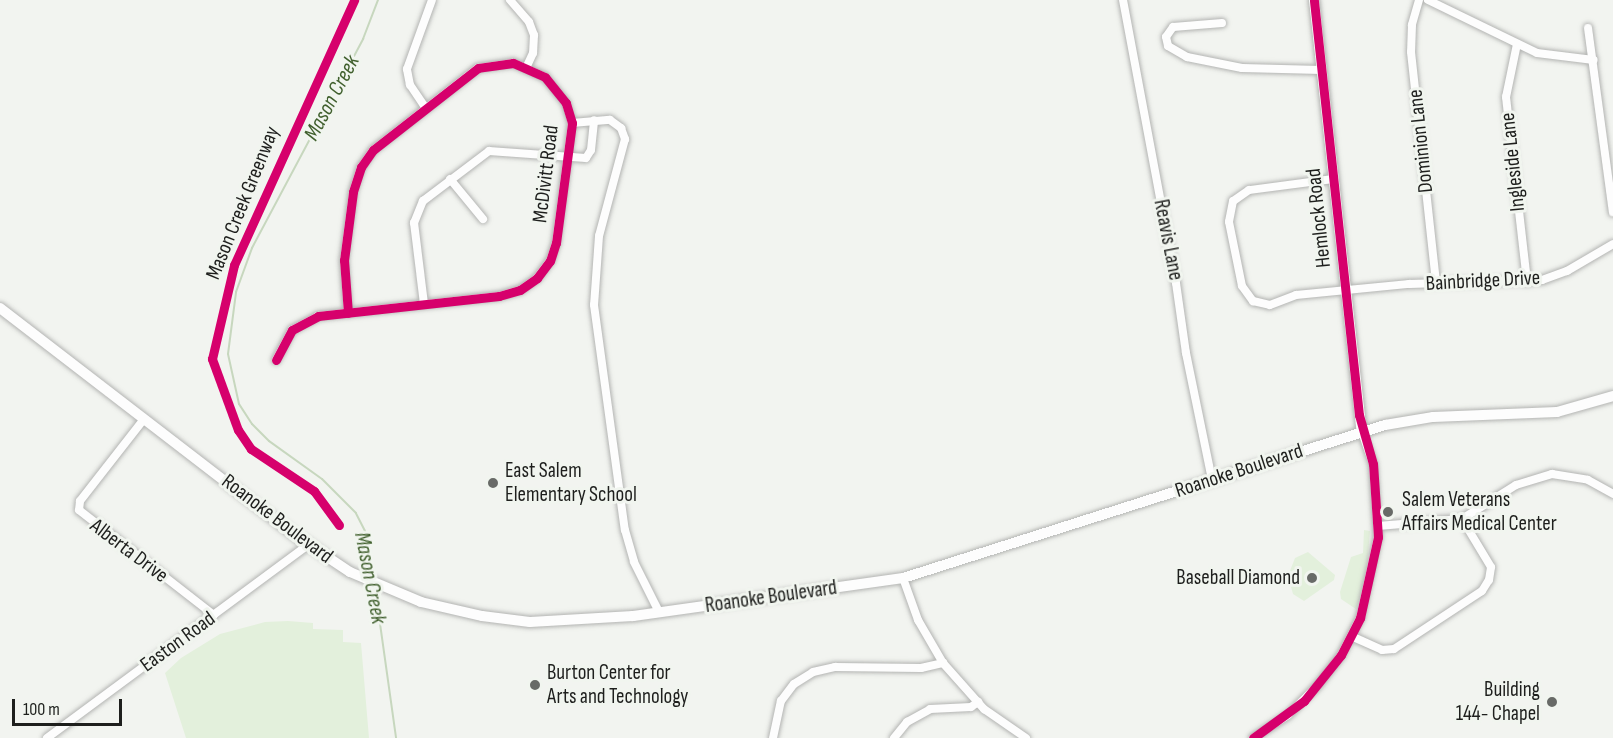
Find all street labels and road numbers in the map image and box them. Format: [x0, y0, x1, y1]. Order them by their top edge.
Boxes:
street label: Dominion Lane [1403, 88, 1439, 194]
street label: Ingleside Lane [1495, 111, 1531, 213]
street label: Mason Creek Greenway [201, 123, 285, 283]
street label: McDivitt Road [528, 124, 564, 224]
street label: Hemlock Road [1301, 167, 1337, 269]
street label: Reavis Lane [1148, 197, 1188, 283]
street label: Bainbridge Drive [1425, 265, 1541, 297]
street label: Roanoke Boulevard [1172, 439, 1306, 503]
street label: Roanoke Boulevard [216, 469, 338, 569]
street label: Alberta Drive [85, 514, 173, 588]
street label: Roanoke Boulevard [704, 575, 838, 619]
street label: Easton Road [136, 606, 220, 678]

